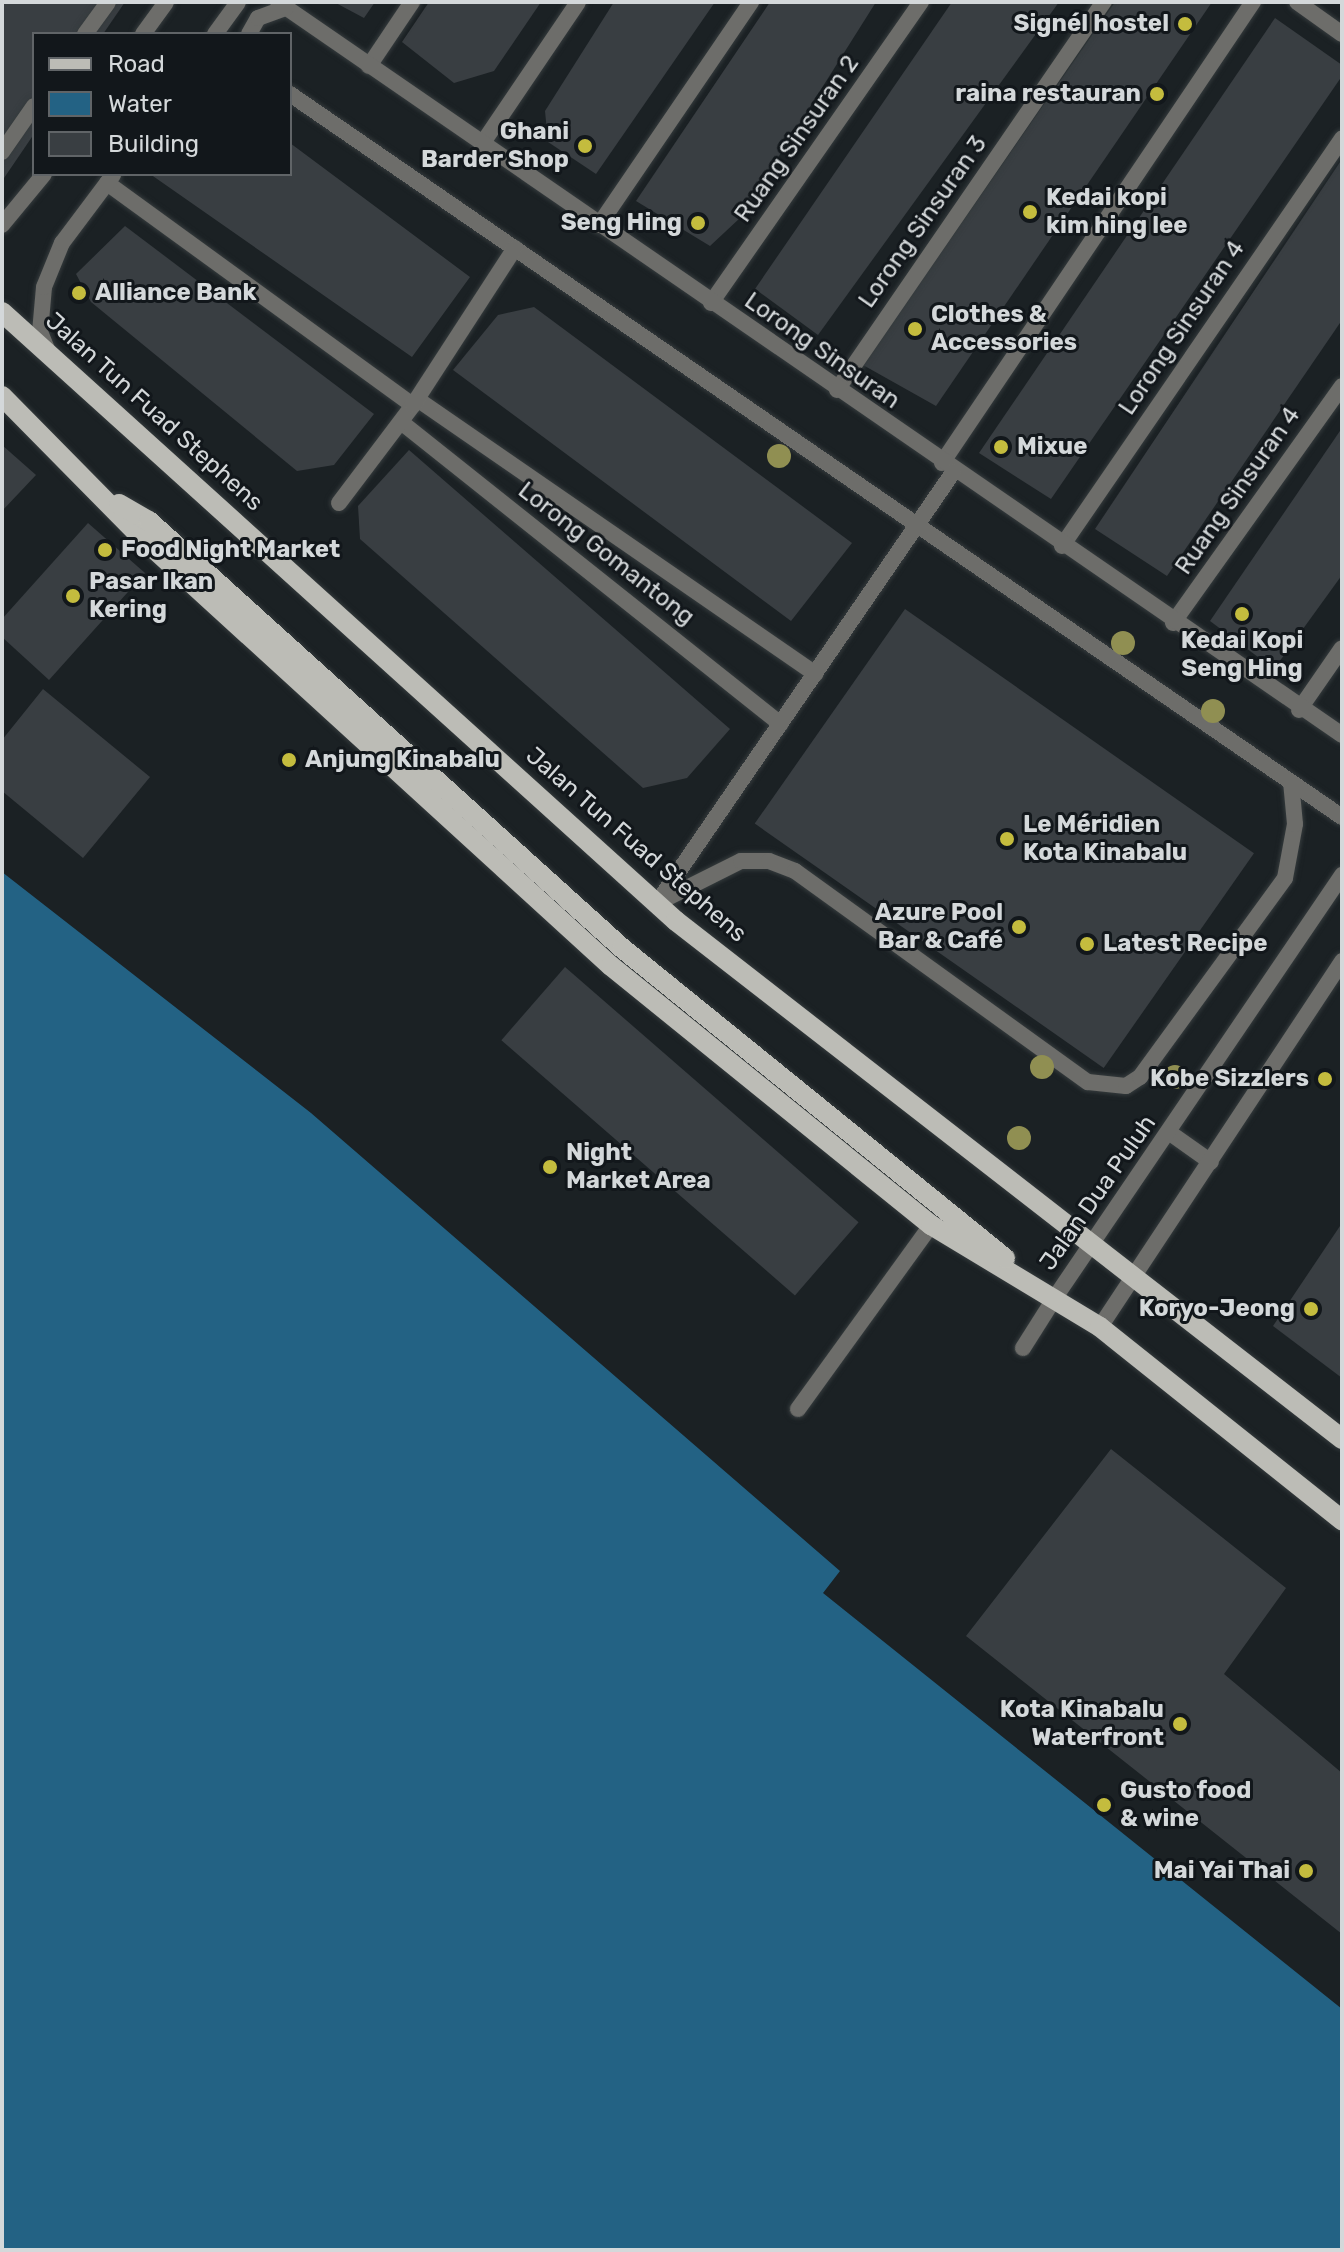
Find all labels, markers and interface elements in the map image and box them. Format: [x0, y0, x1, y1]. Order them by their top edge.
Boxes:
place label: Signél hostel [1014, 10, 1169, 38]
marker: Signél hostel [1176, 15, 1194, 33]
legend [32, 32, 292, 176]
text: Road [108, 50, 165, 78]
street label: Ruang Sinsuran 2 [729, 50, 865, 228]
place label: raina restauran [955, 80, 1141, 108]
marker: raina restauran [1148, 85, 1166, 103]
text: Water [108, 90, 172, 118]
place label: Ghani Barder Shop [420, 118, 569, 174]
text: Building [108, 130, 199, 158]
street label: Lorong Sinsuran 3 [853, 130, 993, 314]
marker: Ghani Barder Shop [576, 137, 594, 155]
place label: Kedai kopi kim hing lee [1046, 184, 1188, 240]
marker: Kedai kopi kim hing lee [1021, 203, 1039, 221]
place label: Seng Hing [561, 209, 682, 237]
marker: Seng Hing [689, 214, 707, 232]
street label: Lorong Sinsuran 4 [1113, 235, 1251, 421]
place label: Alliance Bank [95, 279, 256, 307]
marker: Alliance Bank [70, 284, 88, 302]
street label: Lorong Sinsuran [739, 287, 905, 415]
place label: Clothes & Accessories [931, 301, 1077, 357]
street label: Jalan Tun Fuad Stephens [39, 307, 269, 517]
marker: Clothes & Accessories [906, 320, 924, 338]
street label: Ruang Sinsuran 4 [1170, 402, 1306, 580]
place label: Mixue [1017, 433, 1087, 461]
marker: Mixue [992, 438, 1010, 456]
street label: Lorong Gomantong [512, 476, 700, 632]
place label: Food Night Market [121, 536, 340, 564]
marker: Food Night Market [96, 541, 114, 559]
place label: Pasar Ikan Kering [89, 568, 214, 624]
marker: Pasar Ikan Kering [64, 587, 82, 605]
marker: Kedai Kopi Seng Hing [1233, 605, 1251, 623]
place label: Kedai Kopi Seng Hing [1181, 627, 1303, 683]
street label: Jalan Tun Fuad Stephens [520, 741, 752, 949]
place label: Anjung Kinabalu [305, 746, 500, 774]
marker: Anjung Kinabalu [280, 751, 298, 769]
place label: Le Méridien Kota Kinabalu [1023, 811, 1187, 867]
marker: Le Méridien Kota Kinabalu [998, 830, 1016, 848]
place label: Azure Pool Bar & Café [875, 899, 1003, 955]
marker: Azure Pool Bar & Café [1010, 918, 1028, 936]
place label: Latest Recipe [1103, 930, 1267, 958]
marker: Latest Recipe [1078, 935, 1096, 953]
place label: Kobe Sizzlers [1150, 1065, 1309, 1093]
marker: Kobe Sizzlers [1316, 1070, 1334, 1088]
street label: Jalan Dua Puluh [1034, 1110, 1162, 1276]
place label: Night Market Area [566, 1139, 711, 1195]
marker: Night Market Area [541, 1158, 559, 1176]
place label: Koryo-Jeong [1139, 1295, 1295, 1323]
marker: Koryo-Jeong [1302, 1300, 1320, 1318]
place label: Kota Kinabalu Waterfront [1000, 1696, 1164, 1752]
marker: Kota Kinabalu Waterfront [1171, 1715, 1189, 1733]
place label: Gusto food & wine [1120, 1777, 1252, 1833]
marker: Gusto food & wine [1095, 1796, 1113, 1814]
place label: Mai Yai Thai [1153, 1857, 1290, 1885]
marker: Mai Yai Thai [1297, 1862, 1315, 1880]

